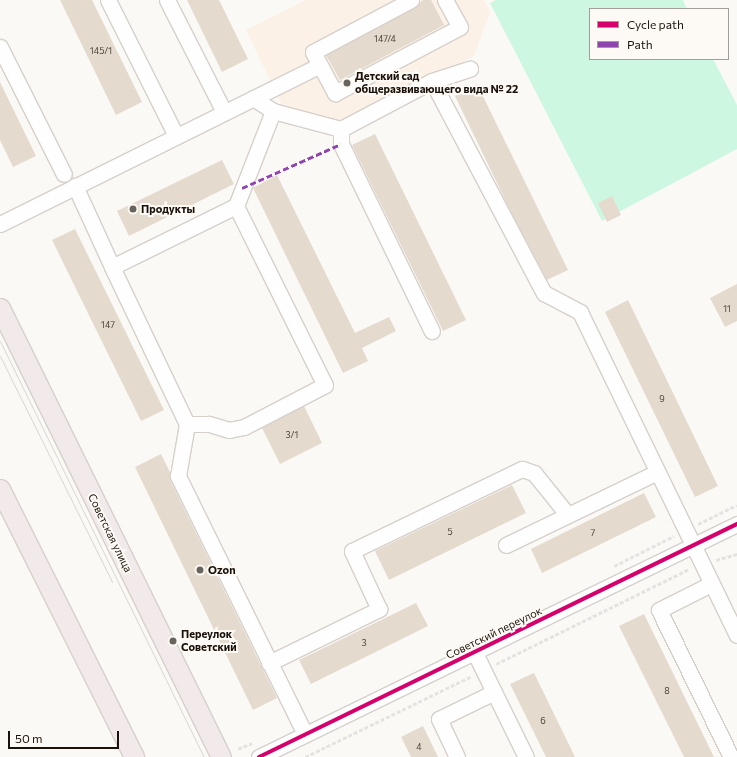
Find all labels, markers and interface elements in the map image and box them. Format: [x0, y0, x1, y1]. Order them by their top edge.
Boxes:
legend [589, 8, 729, 60]
text: Cycle path [627, 17, 684, 31]
house number: 147/4 [374, 34, 396, 44]
text: Path [627, 37, 653, 51]
house number: 145/1 [90, 46, 112, 56]
place label: Детский сад общеразвивающего вида № 22 [355, 70, 518, 96]
marker: Детский сад общеразвивающего вида № 22 [342, 78, 352, 88]
place label: Продукты [141, 202, 195, 216]
marker: Продукты [128, 204, 138, 214]
house number: 11 [723, 304, 731, 314]
house number: 147 [101, 320, 115, 330]
house number: 9 [659, 394, 665, 404]
house number: 3/1 [286, 430, 298, 440]
street label: Советская улица [85, 492, 135, 574]
house number: 5 [447, 527, 453, 537]
house number: 7 [591, 528, 595, 538]
place label: Ozon [208, 563, 236, 577]
marker: Ozon [195, 565, 205, 575]
street label: Советский переулок [444, 604, 544, 662]
place label: Переулок Советский [181, 628, 237, 654]
marker: Переулок Советский [168, 636, 178, 646]
house number: 3 [361, 638, 367, 648]
house number: 8 [664, 686, 670, 696]
house number: 6 [540, 716, 546, 726]
scale bar [10, 723, 121, 749]
text: 50 m [15, 731, 43, 745]
house number: 4 [416, 742, 422, 752]

